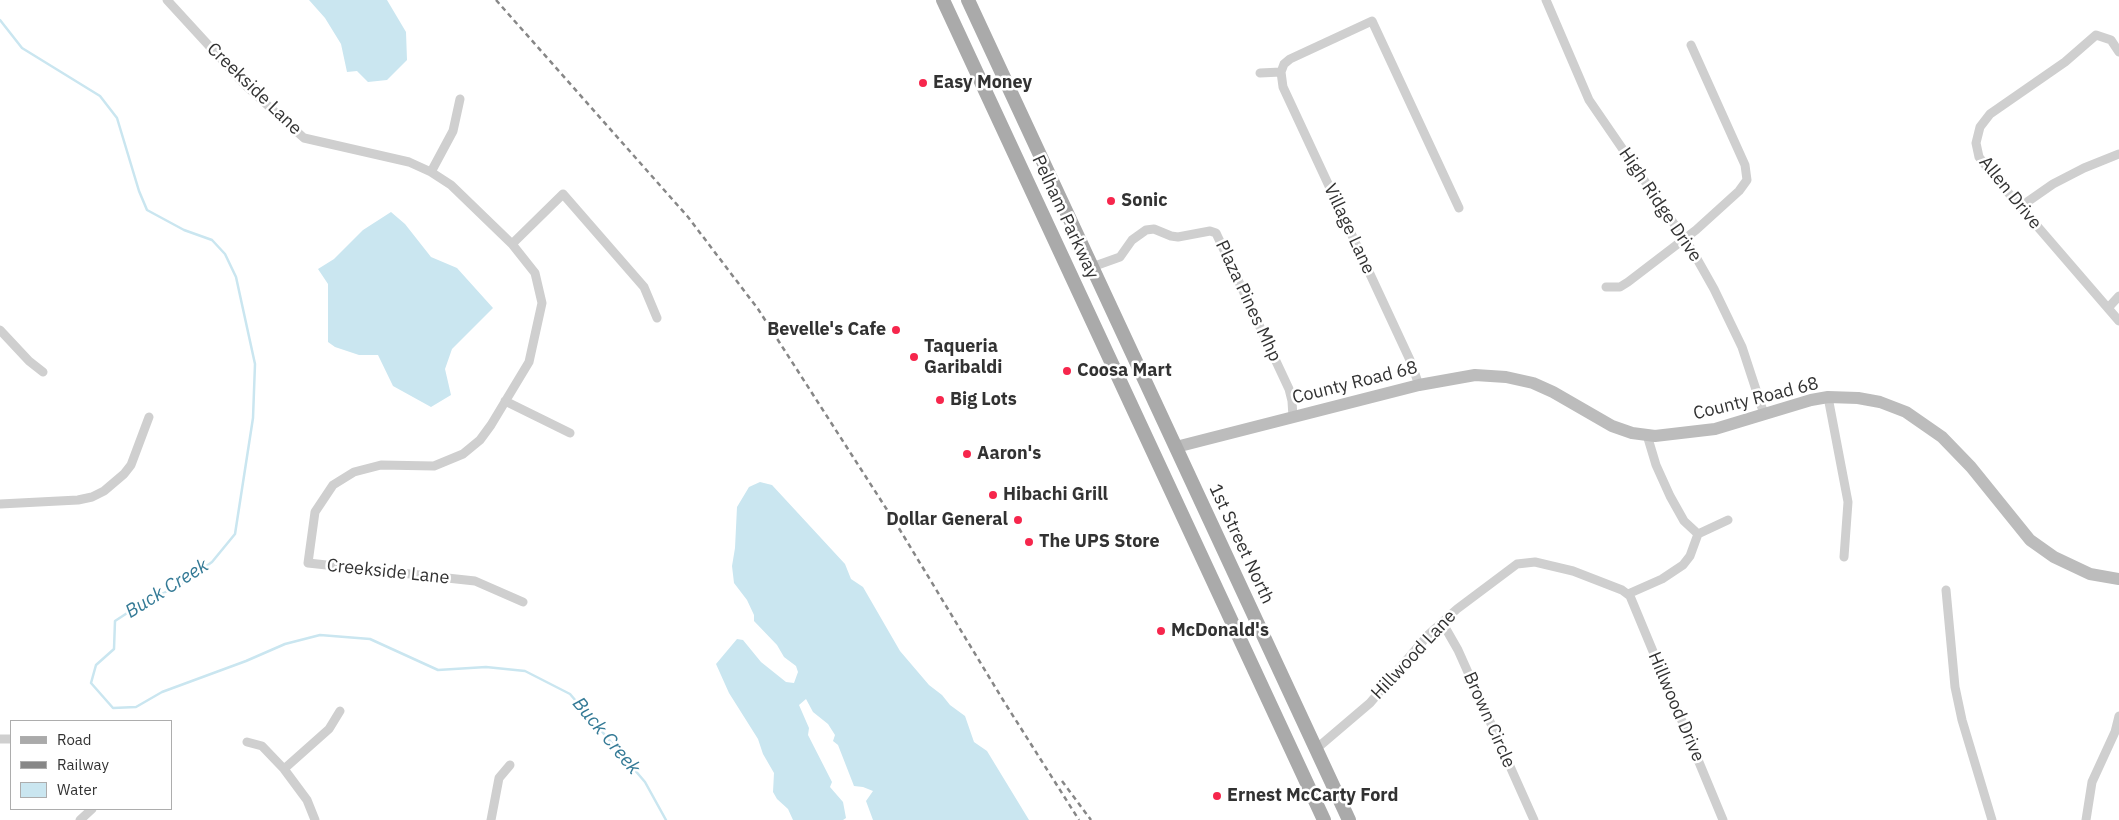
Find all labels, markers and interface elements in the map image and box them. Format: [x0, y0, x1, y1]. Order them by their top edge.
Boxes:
street label: Creekside Lane [202, 38, 306, 140]
place label: Easy Money [933, 72, 1032, 94]
marker: Easy Money [917, 77, 929, 89]
street label: High Ridge Drive [1614, 144, 1706, 266]
street label: Pelham Parkway [1027, 152, 1103, 282]
street label: Allen Drive [1974, 152, 2046, 234]
street label: Village Lane [1319, 180, 1379, 278]
place label: Sonic [1121, 190, 1168, 212]
marker: Sonic [1105, 195, 1117, 207]
street label: Plaza Pines Mhp [1210, 237, 1286, 365]
place label: Bevelle's Cafe [767, 319, 886, 341]
marker: Bevelle's Cafe [890, 324, 902, 336]
place label: Taqueria Garibaldi [924, 336, 1002, 378]
marker: Taqueria Garibaldi [908, 351, 920, 363]
street label: County Road 68 [1290, 357, 1420, 409]
place label: Coosa Mart [1077, 360, 1172, 382]
marker: Coosa Mart [1061, 365, 1073, 377]
street label: County Road 68 [1691, 373, 1821, 425]
place label: Big Lots [950, 389, 1017, 411]
marker: Big Lots [934, 394, 946, 406]
place label: Aaron's [977, 443, 1041, 465]
marker: Aaron's [961, 448, 973, 460]
street label: 1st Street North [1204, 481, 1278, 607]
place label: Hibachi Grill [1003, 484, 1108, 506]
marker: Hibachi Grill [987, 489, 999, 501]
place label: Dollar General [886, 509, 1008, 531]
marker: Dollar General [1012, 514, 1024, 526]
place label: The UPS Store [1039, 531, 1160, 553]
marker: The UPS Store [1023, 536, 1035, 548]
water label: Buck Creek [121, 555, 213, 623]
street label: Creekside Lane [326, 555, 450, 589]
street label: Hillwood Lane [1367, 606, 1461, 704]
place label: McDonald's [1171, 620, 1269, 642]
marker: McDonald's [1155, 625, 1167, 637]
street label: Hillwood Drive [1643, 649, 1709, 765]
street label: Brown Circle [1458, 669, 1520, 771]
water label: Buck Creek [567, 693, 645, 779]
legend [10, 720, 172, 810]
text: Road [57, 730, 92, 749]
text: Railway [57, 755, 109, 774]
text: Water [57, 780, 97, 799]
place label: Ernest McCarty Ford [1227, 785, 1398, 807]
marker: Ernest McCarty Ford [1211, 790, 1223, 802]

